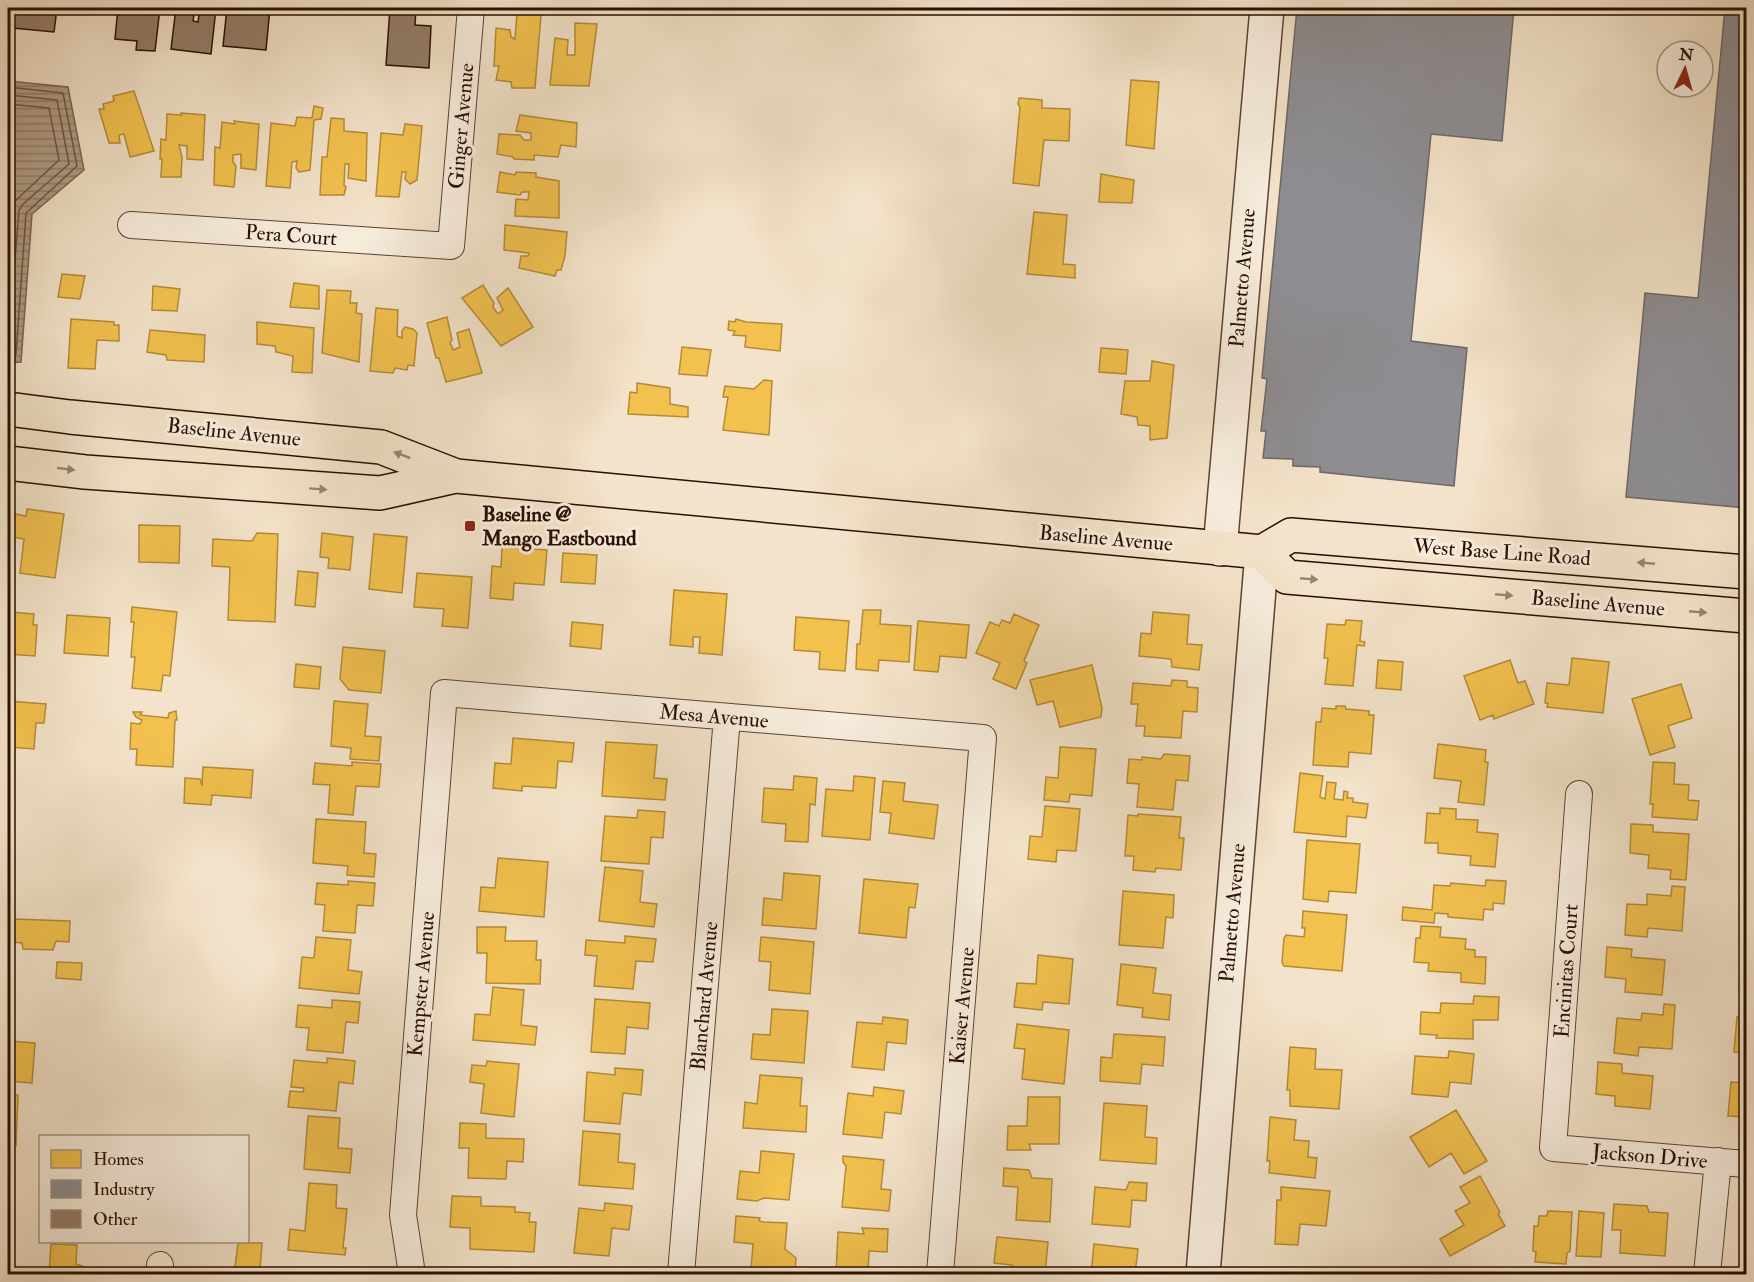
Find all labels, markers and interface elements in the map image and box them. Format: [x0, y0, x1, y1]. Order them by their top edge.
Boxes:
north arrow [1655, 39, 1715, 99]
text: N [1677, 44, 1695, 66]
street label: Ginger Avenue [443, 62, 480, 190]
street label: Palmetto Avenue [1223, 207, 1262, 349]
street label: Pera Court [244, 219, 338, 252]
street label: Baseline Avenue [166, 412, 302, 453]
one-way arrow [392, 450, 410, 460]
one-way arrow [56, 465, 75, 474]
one-way arrow [308, 484, 327, 493]
place label: Baseline @ Mango Eastbound [481, 501, 637, 552]
marker: Baseline @ Mango Eastbound [463, 519, 477, 533]
street label: Baseline Avenue [1038, 519, 1174, 558]
street label: West Base Line Road [1411, 533, 1592, 572]
one-way arrow [1637, 558, 1656, 568]
one-way arrow [1300, 574, 1319, 584]
street label: Baseline Avenue [1530, 584, 1666, 623]
one-way arrow [1494, 590, 1513, 600]
one-way arrow [1689, 607, 1708, 617]
street label: Mesa Avenue [658, 698, 770, 735]
street label: Palmetto Avenue [1213, 842, 1252, 984]
street label: Encinitas Court [1548, 903, 1585, 1039]
street label: Kempster Avenue [402, 910, 441, 1058]
street label: Blanchard Avenue [685, 920, 724, 1072]
street label: Kaiser Avenue [944, 946, 981, 1066]
legend [39, 1135, 249, 1243]
street label: Jackson Drive [1590, 1138, 1709, 1175]
text: Homes [93, 1148, 144, 1171]
text: Industry [93, 1178, 155, 1201]
text: Other [93, 1208, 137, 1231]

